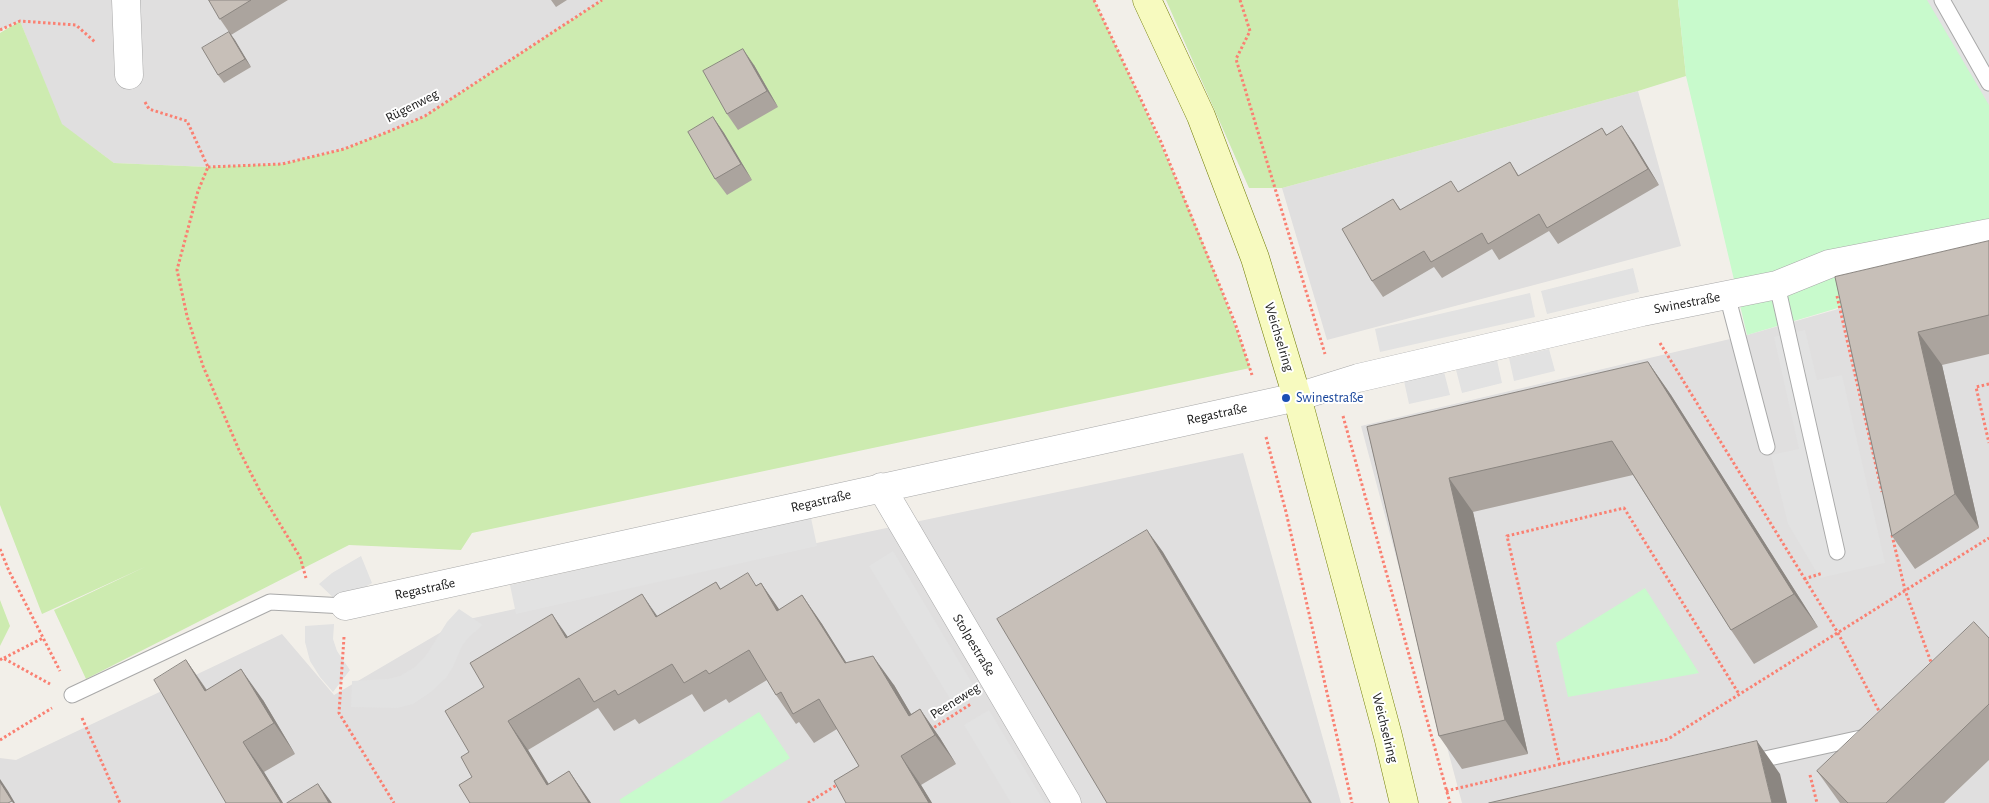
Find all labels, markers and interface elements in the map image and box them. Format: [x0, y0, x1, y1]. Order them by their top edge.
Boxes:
street label: Rügenweg [383, 86, 441, 126]
street label: Swinestraße [1652, 288, 1722, 318]
street label: Weichselring [1261, 300, 1297, 374]
place label: Swinestraße [1296, 390, 1364, 406]
marker: Swinestraße [1280, 392, 1292, 404]
street label: Regastraße [1185, 399, 1249, 429]
street label: Regastraße [789, 486, 853, 516]
street label: Regastraße [393, 574, 457, 604]
street label: Stolpestraße [949, 611, 999, 679]
street label: Peeneweg [927, 679, 983, 723]
street label: Weichselring [1368, 691, 1402, 765]

